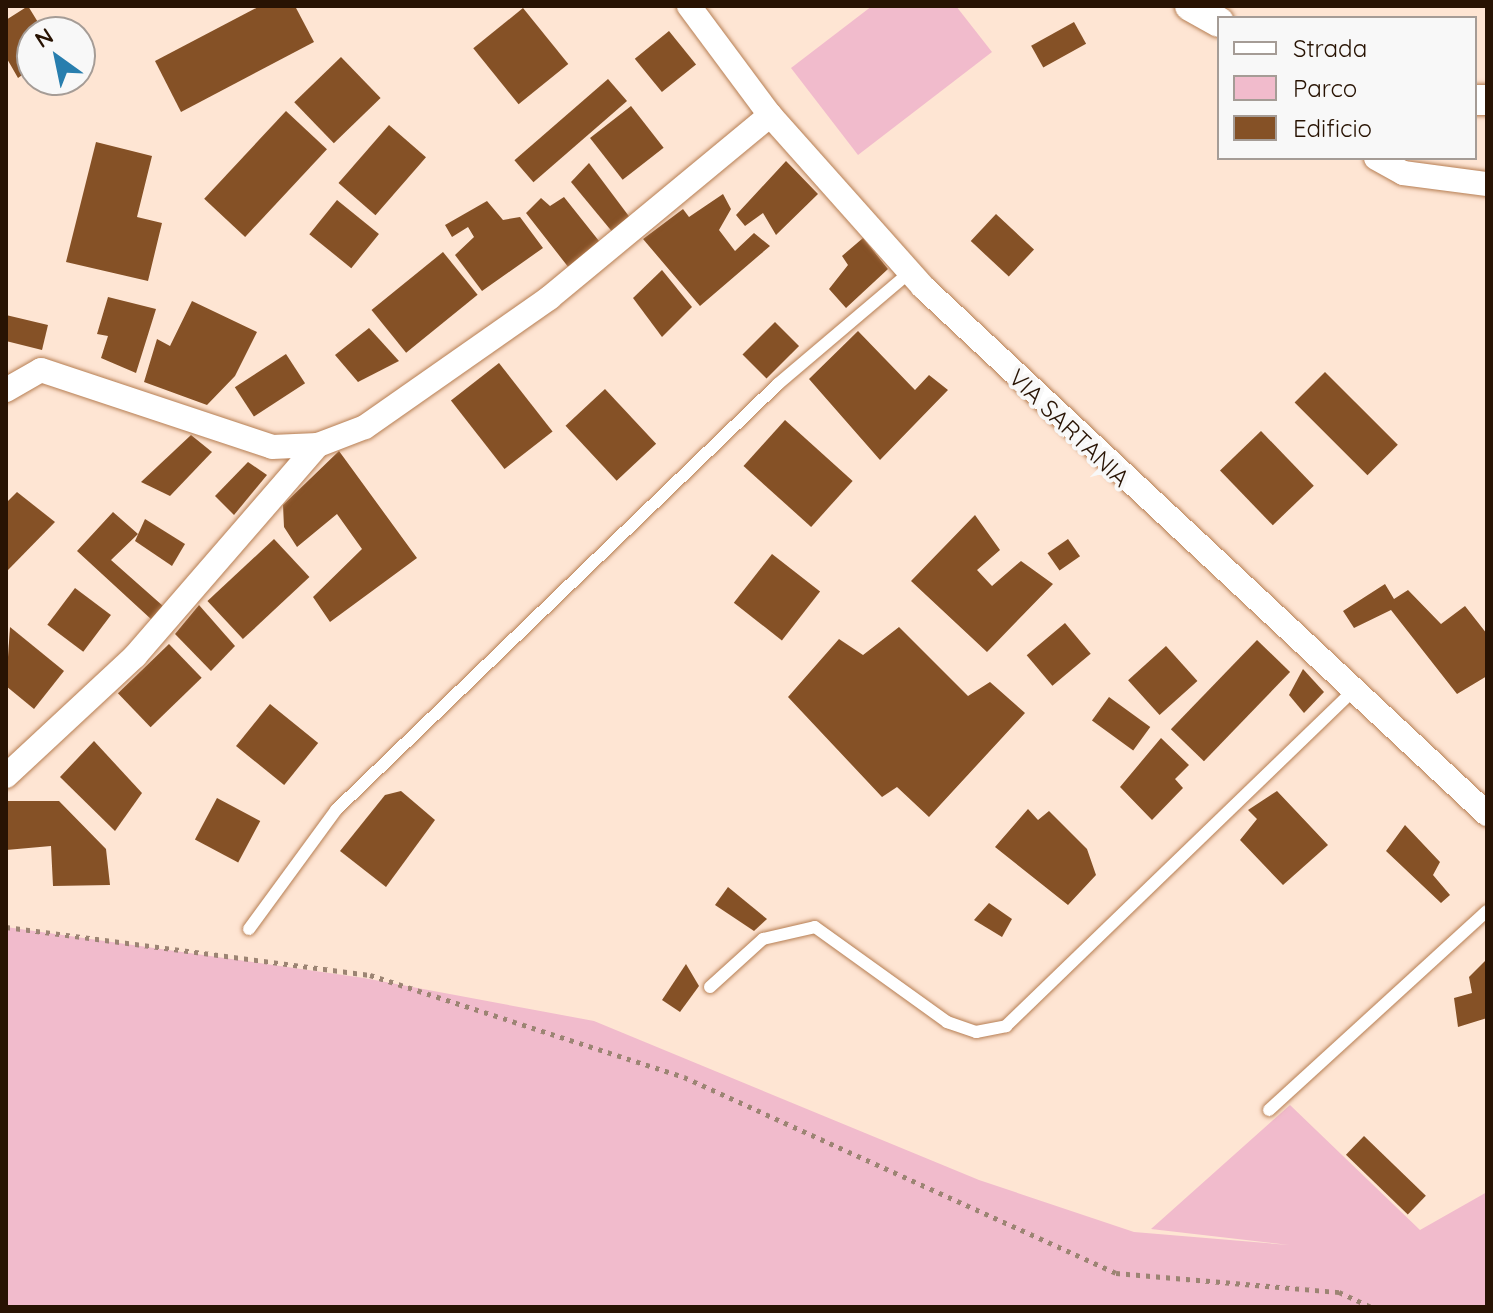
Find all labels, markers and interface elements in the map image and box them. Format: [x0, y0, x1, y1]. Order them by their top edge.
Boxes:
north arrow [16, 16, 96, 96]
legend [1217, 16, 1477, 160]
text: N [30, 21, 58, 54]
text: Strada [1293, 33, 1367, 63]
text: Parco [1293, 73, 1357, 103]
text: Edificio [1293, 113, 1372, 143]
street label: VIA SARTANIA [1003, 363, 1135, 493]

